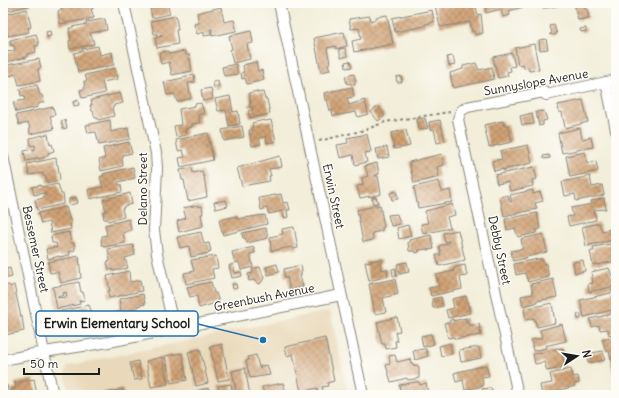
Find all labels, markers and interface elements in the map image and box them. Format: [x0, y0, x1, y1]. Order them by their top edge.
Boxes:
street label: Sunnyslope Avenue [483, 65, 589, 99]
street label: Delano Street [135, 152, 150, 226]
street label: Erwin Street [320, 162, 348, 230]
street label: Bessemer Street [19, 204, 53, 294]
street label: Debby Street [485, 214, 515, 286]
street label: Greenbush Avenue [212, 280, 316, 314]
callout: Erwin Elementary School [36, 311, 198, 336]
text: Erwin Elementary School [44, 315, 190, 332]
north arrow [557, 336, 597, 376]
text: N [579, 349, 594, 359]
scale bar [24, 350, 99, 376]
text: 50 m [30, 356, 59, 371]

